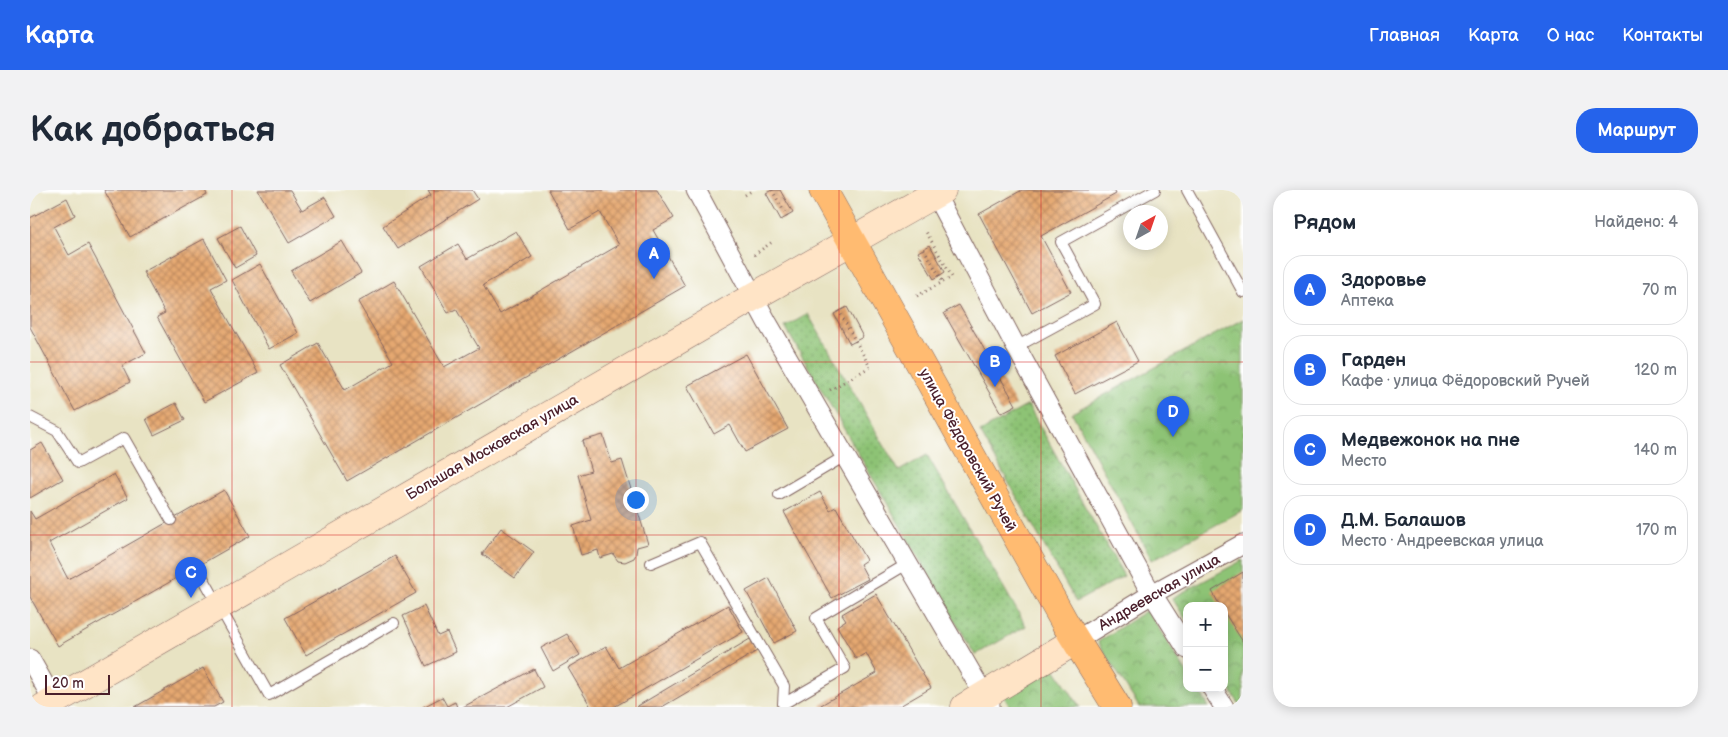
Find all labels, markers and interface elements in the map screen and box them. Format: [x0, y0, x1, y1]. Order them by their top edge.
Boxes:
text: Карта [25, 21, 94, 50]
text: Главная [1369, 25, 1440, 46]
text: Карта [1468, 25, 1519, 46]
text: О нас [1547, 25, 1594, 46]
text: Контакты [1622, 25, 1703, 46]
button: Маршрут [1576, 108, 1698, 153]
text: Как добраться [30, 109, 276, 152]
north arrow [1123, 205, 1168, 250]
text: Рядом [1293, 210, 1356, 235]
text: Найдено: 4 [1594, 213, 1678, 232]
pin: A [638, 238, 670, 279]
text: Здоровье [1341, 269, 1426, 292]
text: A [1305, 281, 1315, 300]
text: 70 m [1642, 281, 1677, 300]
text: Аптека [1341, 292, 1394, 311]
pin: B [979, 346, 1011, 387]
text: Гарден [1341, 349, 1406, 372]
text: B [1304, 361, 1316, 380]
text: 120 m [1634, 361, 1677, 380]
street label: улица Фёдоровский Ручей [915, 365, 1020, 535]
text: Кафе · улица Фёдоровский Ручей [1341, 372, 1590, 391]
street label: Большая Московская улица [403, 390, 582, 505]
pin: D [1157, 396, 1189, 437]
text: Медвежонок на пне [1341, 429, 1520, 452]
text: C [1304, 441, 1316, 460]
text: 140 m [1634, 441, 1677, 460]
text: Место [1341, 452, 1387, 471]
your location [623, 487, 649, 513]
text: Д.М. Балашов [1341, 509, 1466, 532]
text: D [1304, 521, 1316, 540]
text: 170 m [1636, 521, 1677, 540]
text: Место · Андреевская улица [1341, 532, 1544, 551]
street label: Андреевская улица [1094, 550, 1224, 636]
pin: C [175, 557, 207, 598]
map controls [1183, 602, 1228, 692]
button: + [1183, 602, 1228, 647]
button: − [1183, 647, 1228, 692]
scale bar [45, 672, 110, 695]
text: 20 m [52, 675, 84, 692]

